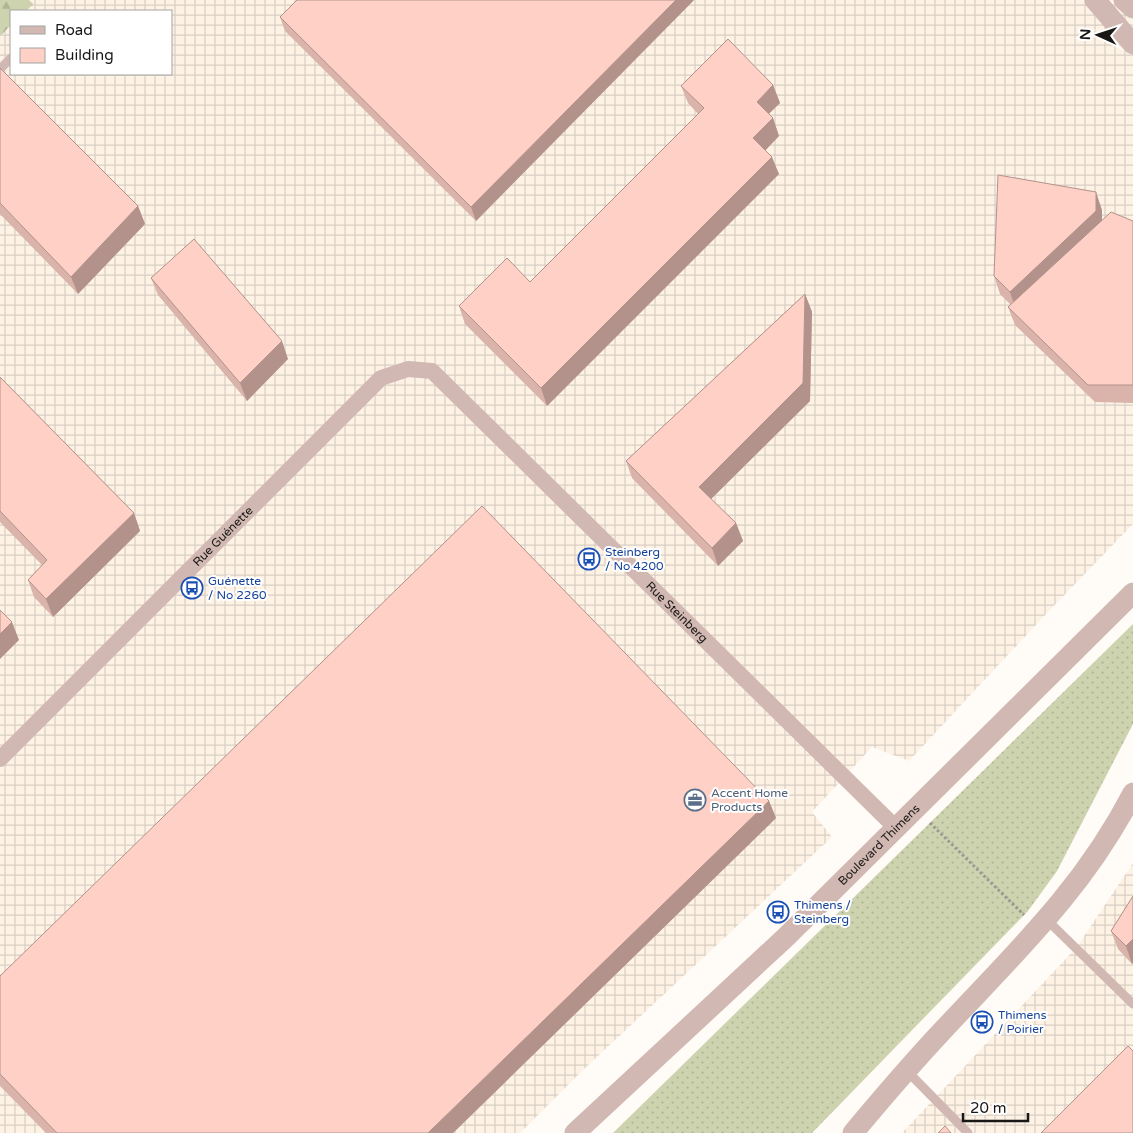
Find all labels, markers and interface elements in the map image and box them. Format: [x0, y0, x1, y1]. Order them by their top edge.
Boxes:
legend [10, 10, 172, 75]
north arrow [1073, 10, 1123, 60]
text: Road [55, 21, 93, 39]
text: N [1077, 28, 1094, 40]
text: Building [55, 46, 114, 64]
street label: Rue Guénette [190, 503, 256, 569]
place label: Steinberg / No 4200 [605, 545, 664, 573]
bus stop icon: Steinberg / No 4200 [577, 547, 601, 571]
place label: Guénette / No 2260 [208, 574, 267, 602]
bus stop icon: Guénette / No 2260 [180, 576, 204, 600]
street label: Rue Steinberg [643, 579, 711, 646]
place label: Accent Home Products [711, 786, 788, 814]
office icon: Accent Home Products [683, 788, 707, 812]
street label: Boulevard Thimens [835, 801, 923, 888]
place label: Thimens / Steinberg [794, 898, 851, 926]
bus stop icon: Thimens / Steinberg [766, 900, 790, 924]
place label: Thimens / Poirier [998, 1008, 1047, 1036]
bus stop icon: Thimens / Poirier [970, 1010, 994, 1034]
scale bar [963, 1090, 1028, 1122]
text: 20 m [970, 1099, 1007, 1117]

